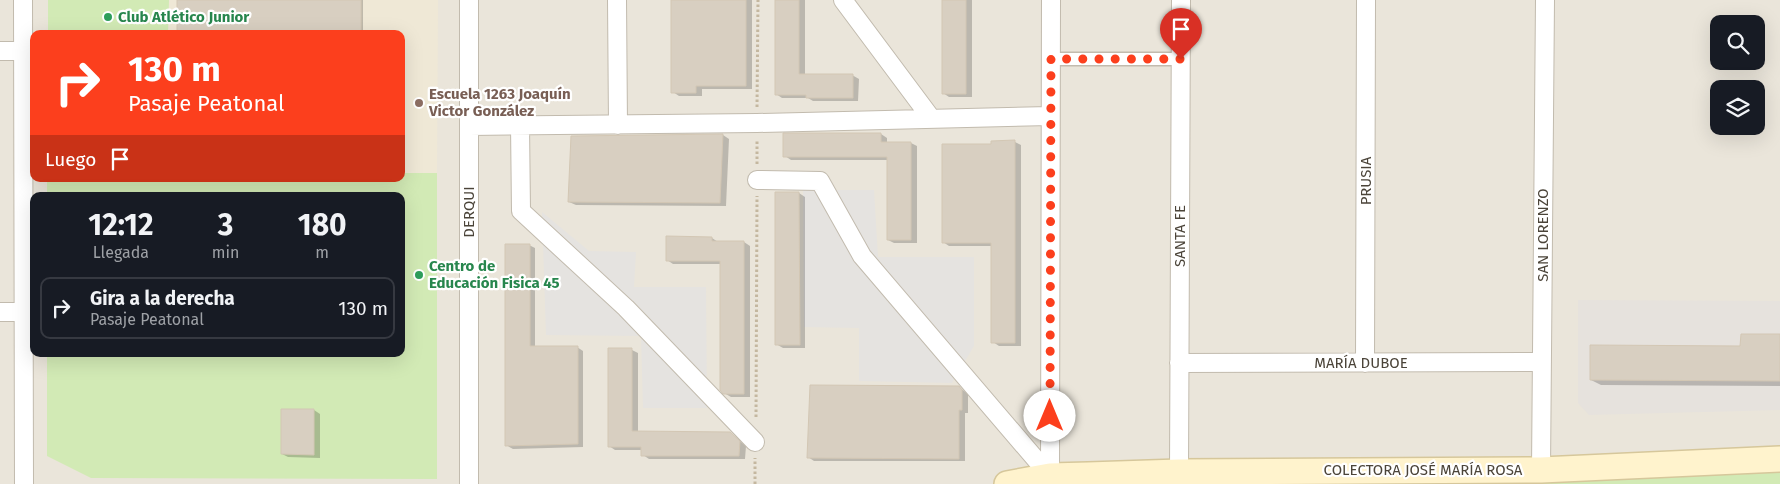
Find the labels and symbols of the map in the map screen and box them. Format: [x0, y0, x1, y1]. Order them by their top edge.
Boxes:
place label: Club Atlético Junior [118, 8, 250, 26]
pin [1160, 8, 1202, 59]
marker: Club Atlético Junior [102, 11, 114, 23]
place label: Escuela 1263 Joaquín Victor González [428, 85, 571, 120]
marker: Escuela 1263 Joaquín Victor González [413, 97, 425, 109]
street label: PRUSIA [1357, 156, 1375, 205]
street label: DERQUI [460, 186, 478, 238]
street label: SAN LORENZO [1534, 188, 1552, 282]
street label: SANTA FE [1171, 205, 1189, 267]
place label: Centro de Educación Fisica 45 [429, 257, 560, 292]
marker: Centro de Educación Fisica 45 [413, 269, 425, 281]
street label: MARÍA DUBOE [1314, 354, 1408, 372]
position arrow [1023, 389, 1075, 441]
street label: COLECTORA JOSÉ MARÍA ROSA [1324, 461, 1523, 479]

